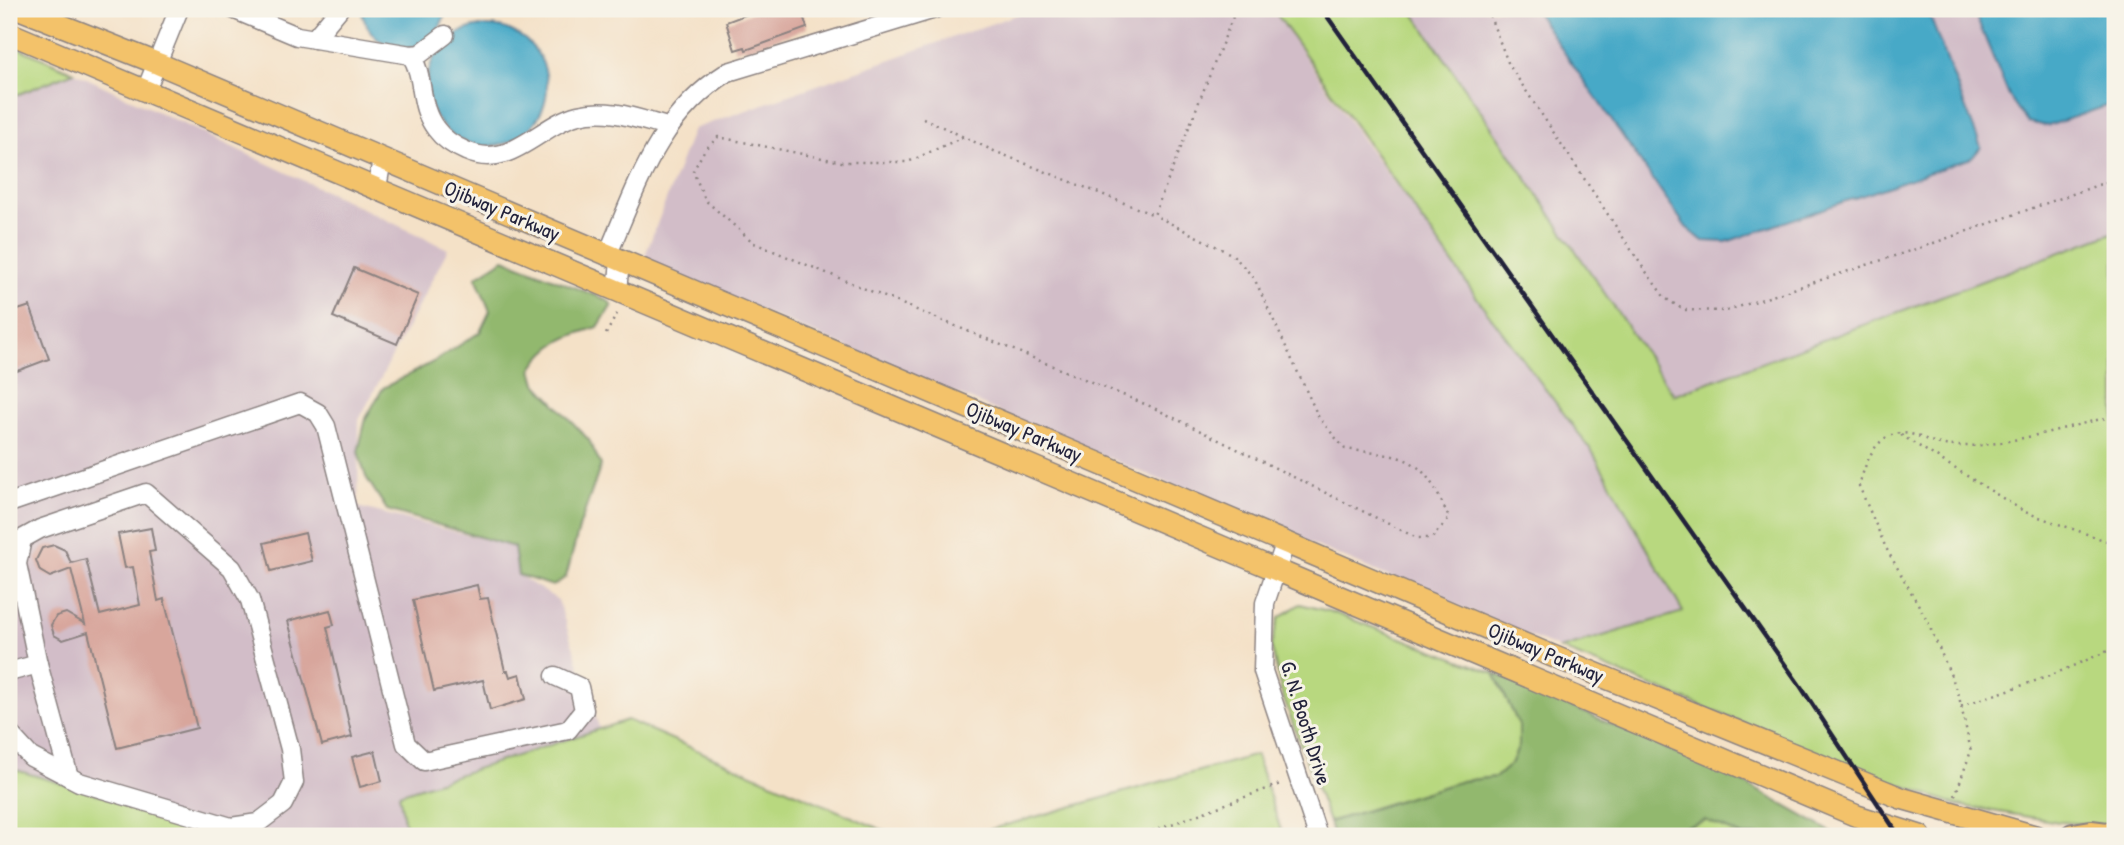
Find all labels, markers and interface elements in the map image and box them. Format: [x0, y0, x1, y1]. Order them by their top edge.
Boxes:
street label: Ojibway Parkway [440, 173, 565, 248]
street label: Ojibway Parkway [962, 394, 1087, 469]
street label: Ojibway Parkway [1484, 615, 1609, 690]
street label: G. N. Booth Drive [1274, 657, 1339, 788]

